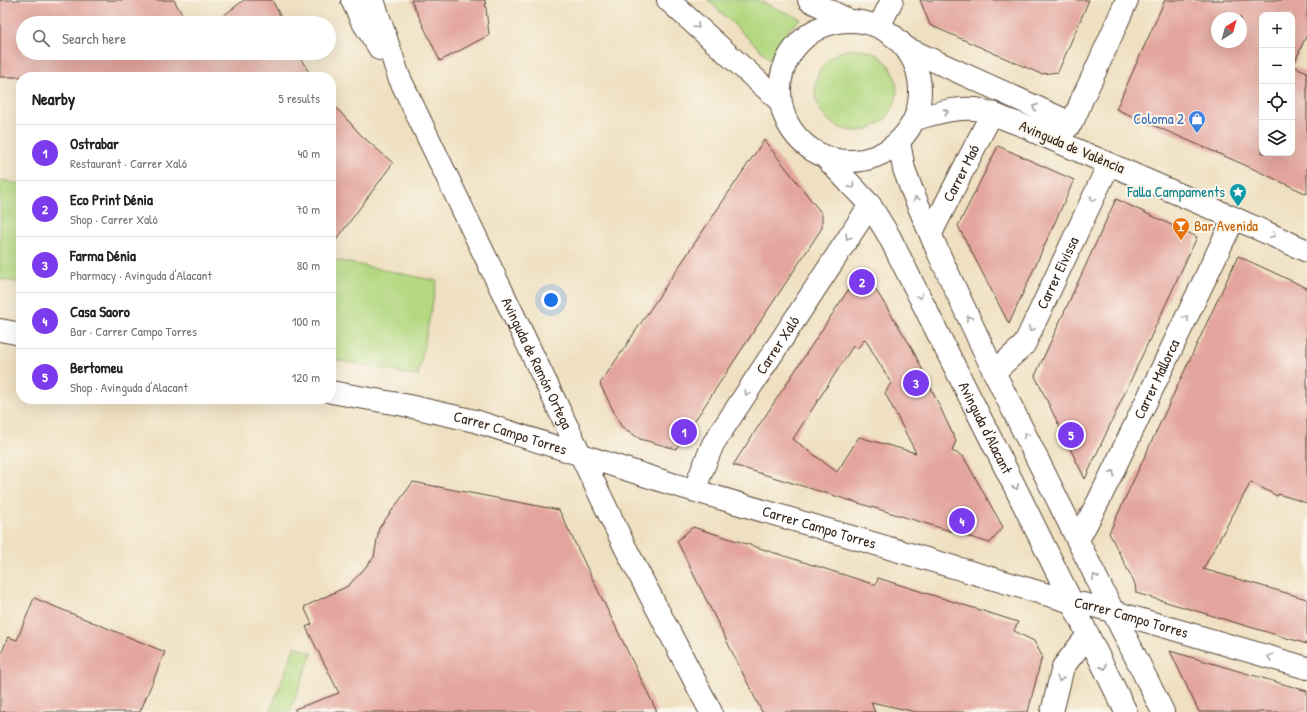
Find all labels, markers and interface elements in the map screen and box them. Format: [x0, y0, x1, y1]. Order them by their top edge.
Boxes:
north arrow [1211, 12, 1247, 48]
map controls [1259, 12, 1295, 156]
button: + [1259, 12, 1295, 48]
search box [16, 16, 336, 60]
one-way arrow [692, 21, 700, 29]
icon: search [30, 27, 52, 49]
text: Search here [62, 28, 126, 49]
button: − [1259, 48, 1295, 84]
button: locate [1259, 84, 1295, 120]
text: Nearby [32, 87, 75, 110]
text: 5 results [278, 89, 320, 107]
one-way arrow [1032, 104, 1040, 112]
one-way arrow [942, 108, 949, 116]
place label: Coloma 2 [1133, 108, 1184, 129]
shop icon: Coloma 2 [1187, 109, 1207, 134]
street label: Avinguda de València [1016, 115, 1128, 178]
button: layers [1259, 120, 1295, 156]
text: Ostrabar [70, 133, 119, 154]
street label: Carrer Maó [938, 141, 984, 205]
text: 1 [43, 144, 47, 162]
text: 40 m [297, 144, 320, 162]
text: Restaurant · Carrer Xaló [70, 154, 187, 172]
one-way arrow [847, 181, 855, 189]
place label: Falla Campaments [1126, 181, 1225, 202]
place icon: Falla Campaments [1228, 182, 1248, 207]
text: Eco Print Dénia [70, 189, 153, 210]
one-way arrow [1090, 195, 1098, 202]
one-way arrow [913, 196, 921, 204]
text: 2 [42, 200, 48, 218]
text: 70 m [296, 200, 320, 218]
text: Shop · Carrer Xaló [70, 210, 158, 228]
place label: Bar Avenida [1194, 215, 1258, 236]
bar icon: Bar Avenida [1171, 216, 1191, 241]
one-way arrow [1269, 230, 1276, 238]
one-way arrow [845, 233, 853, 240]
street label: Carrer Eivissa [1031, 233, 1083, 312]
text: Farma Dénia [70, 245, 136, 266]
text: 3 [42, 256, 48, 274]
text: 80 m [297, 256, 320, 274]
text: Pharmacy · Avinguda d'Alacant [70, 266, 212, 284]
pin: 2 [849, 267, 875, 297]
your location [541, 290, 561, 310]
one-way arrow [915, 292, 923, 299]
street label: Avinguda de Ramón Ortega [497, 294, 578, 433]
text: Casa Saoro [70, 301, 130, 322]
text: 4 [43, 312, 47, 330]
text: 100 m [292, 312, 320, 330]
street label: Carrer Xaló [751, 312, 804, 378]
one-way arrow [966, 315, 974, 322]
one-way arrow [1181, 315, 1189, 323]
text: Bar · Carrer Campo Torres [70, 322, 197, 340]
one-way arrow [1028, 325, 1036, 333]
street label: Carrer Mallorca [1128, 336, 1184, 422]
text: Bertomeu [70, 357, 123, 378]
text: 5 [42, 368, 48, 386]
text: 120 m [292, 368, 320, 386]
pin: 3 [903, 368, 929, 398]
text: Shop · Avinguda d'Alacant [70, 378, 188, 396]
street label: Avinguda d'Alacant [954, 378, 1018, 478]
one-way arrow [744, 389, 752, 396]
street label: Carrer Campo Torres [452, 405, 570, 460]
pin: 1 [671, 417, 697, 447]
pin: 5 [1058, 420, 1084, 450]
one-way arrow [1023, 432, 1031, 439]
one-way arrow [1107, 470, 1115, 478]
one-way arrow [1011, 483, 1019, 491]
street label: Carrer Campo Torres [760, 500, 879, 554]
pin: 4 [949, 506, 975, 536]
one-way arrow [1093, 573, 1100, 581]
street label: Carrer Campo Torres [1073, 592, 1191, 643]
one-way arrow [1266, 653, 1273, 662]
one-way arrow [1099, 662, 1107, 670]
one-way arrow [1057, 676, 1065, 682]

